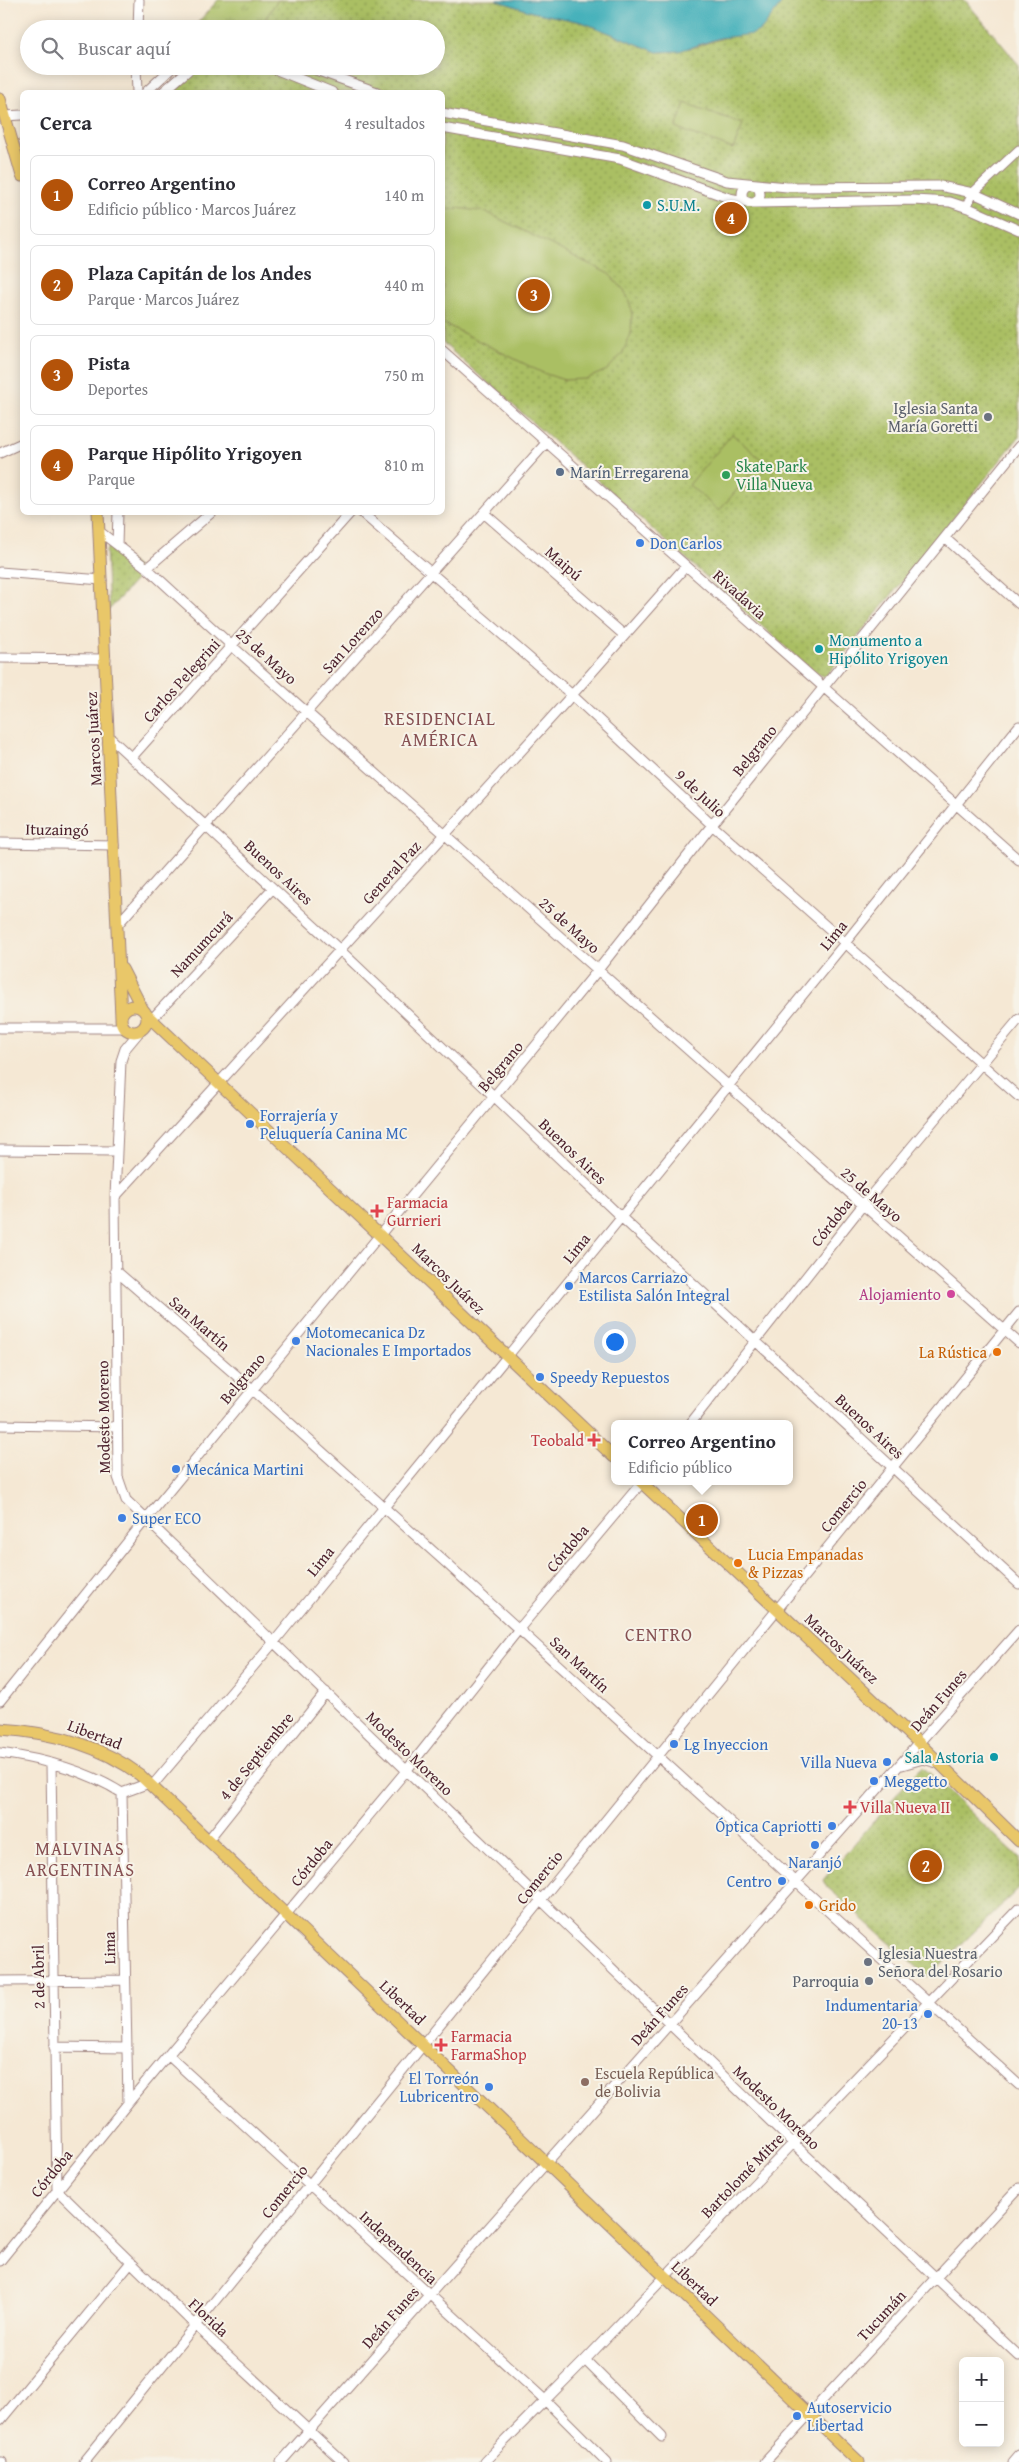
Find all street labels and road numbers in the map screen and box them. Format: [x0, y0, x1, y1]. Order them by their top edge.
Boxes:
street label: Maipú [540, 540, 588, 586]
street label: Rivadavia [708, 563, 772, 625]
street label: San Lorenzo [316, 602, 388, 678]
street label: 25 de Mayo [231, 622, 303, 690]
street label: Carlos Pelegrini [137, 632, 226, 727]
street label: Marcos Juárez [79, 691, 107, 787]
street label: Belgrano [726, 719, 782, 781]
street label: 9 de Julio [670, 763, 732, 823]
street label: Ituzaingó [25, 816, 89, 842]
street label: Buenos Aires [239, 834, 319, 910]
street label: General Paz [356, 835, 426, 909]
street label: 25 de Mayo [534, 891, 606, 959]
street label: Namumcurá [164, 905, 238, 982]
street label: Lima [813, 914, 853, 955]
street label: Belgrano [471, 1035, 529, 1097]
street label: Buenos Aires [533, 1112, 613, 1190]
street label: 25 de Mayo [836, 1160, 908, 1228]
street label: Córdoba [804, 1192, 858, 1251]
street label: Lima [556, 1227, 596, 1268]
street label: Marcos Juárez [407, 1237, 491, 1319]
street label: San Martín [164, 1290, 236, 1356]
street label: Belgrano [213, 1347, 271, 1409]
street label: Modesto Moreno [90, 1360, 116, 1474]
street label: Buenos Aires [830, 1388, 910, 1464]
street label: Comercio [814, 1473, 872, 1537]
street label: Córdoba [540, 1519, 594, 1577]
street label: Lima [300, 1540, 340, 1581]
street label: Marcos Juárez [799, 1607, 885, 1689]
street label: San Martín [545, 1630, 615, 1698]
street label: Deán Funes [904, 1663, 972, 1737]
street label: Modesto Moreno [361, 1705, 459, 1801]
street label: 4 de Septiembre [213, 1707, 299, 1805]
street label: Libertad [64, 1713, 126, 1755]
street label: Córdoba [284, 1832, 338, 1891]
street label: Comercio [510, 1845, 568, 1909]
street label: Lima [97, 1931, 121, 1965]
street label: 2 de Abril [25, 1944, 51, 2009]
street label: Libertad [374, 1974, 432, 2031]
street label: Deán Funes [624, 1978, 694, 2050]
street label: Modesto Moreno [728, 2059, 826, 2155]
street label: Bartolomé Mitre [695, 2127, 789, 2223]
street label: Córdoba [24, 2143, 78, 2202]
street label: Comercio [255, 2159, 313, 2223]
street label: Independencia [355, 2204, 444, 2290]
street label: Libertad [666, 2255, 724, 2312]
street label: Deán Funes [355, 2281, 425, 2353]
street label: Tucumán [851, 2284, 911, 2346]
street label: Florida [183, 2292, 235, 2342]

